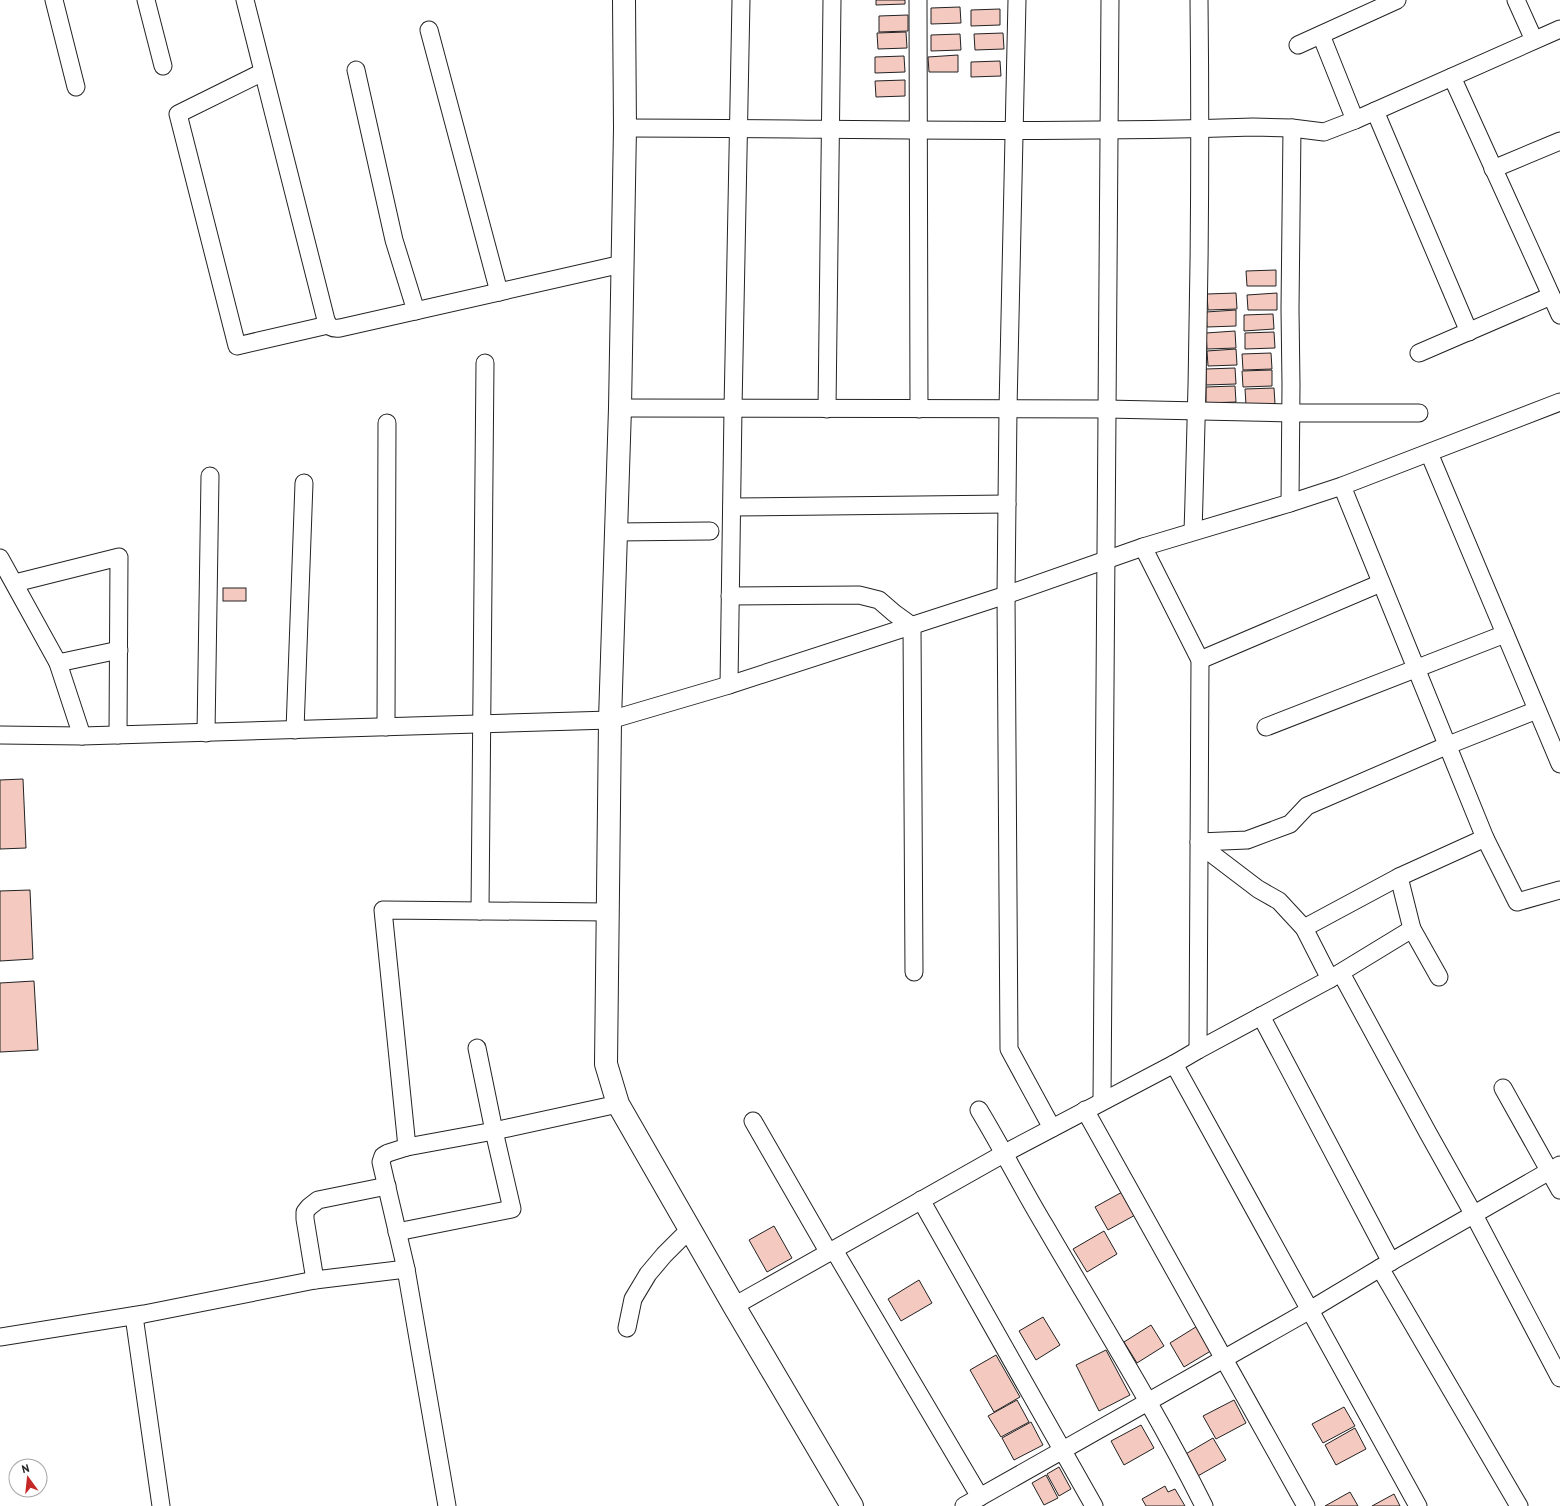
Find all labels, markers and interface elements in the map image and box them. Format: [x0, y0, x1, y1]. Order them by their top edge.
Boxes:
north arrow [8, 1458, 48, 1498]
text: N [20, 1461, 31, 1476]

